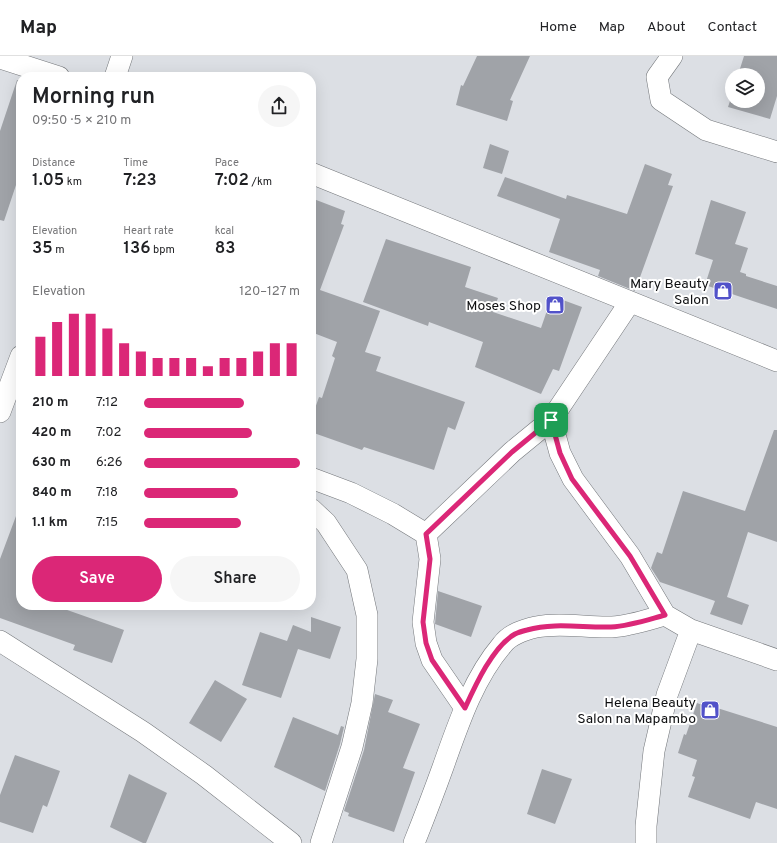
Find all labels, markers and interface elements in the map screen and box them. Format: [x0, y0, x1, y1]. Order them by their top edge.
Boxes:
text: Map [20, 16, 57, 40]
text: Home [540, 19, 577, 36]
text: Map [599, 19, 625, 36]
text: About [647, 19, 686, 36]
text: Contact [708, 19, 757, 36]
map controls [725, 68, 765, 108]
button: layers [725, 68, 765, 108]
text: Morning run [32, 84, 155, 111]
button: share [258, 85, 300, 127]
text: 09:50 · 5 × 210 m [32, 113, 131, 129]
text: Distance [32, 156, 75, 170]
text: Time [123, 156, 148, 170]
text: Pace [215, 156, 239, 170]
text: 1.05 [32, 170, 64, 192]
text: 7:23 [123, 170, 157, 192]
text: 7:02 [215, 170, 249, 192]
text: km [64, 175, 82, 189]
text: /km [249, 175, 272, 189]
text: Elevation [32, 224, 77, 238]
text: Heart rate [123, 224, 174, 238]
text: kcal [215, 224, 234, 238]
text: 35 [32, 238, 53, 260]
text: 136 [123, 238, 151, 260]
text: 83 [215, 238, 235, 260]
text: m [53, 243, 65, 257]
text: bpm [151, 243, 175, 257]
place label: Mary Beauty Salon [630, 276, 709, 309]
shop icon: Mary Beauty Salon [712, 280, 734, 302]
text: Elevation [32, 284, 85, 300]
text: 120–127 m [239, 284, 300, 300]
shop icon: Moses Shop [544, 294, 566, 316]
place label: Moses Shop [466, 298, 541, 315]
text: 210 m [32, 395, 68, 411]
text: 7:12 [96, 395, 118, 411]
pin [534, 403, 568, 437]
icon: arrive [540, 409, 562, 431]
text: 420 m [32, 425, 72, 441]
text: 7:02 [96, 425, 122, 441]
text: 630 m [32, 455, 71, 471]
text: 6:26 [96, 455, 122, 471]
text: 840 m [32, 485, 72, 501]
text: 7:18 [96, 485, 118, 501]
text: 1.1 km [32, 515, 68, 531]
text: 7:15 [96, 515, 118, 531]
button: Save [32, 556, 162, 602]
button: Share [170, 556, 300, 602]
place label: Helena Beauty Salon na Mapambo [577, 695, 696, 728]
shop icon: Helena Beauty Salon na Mapambo [699, 699, 721, 721]

